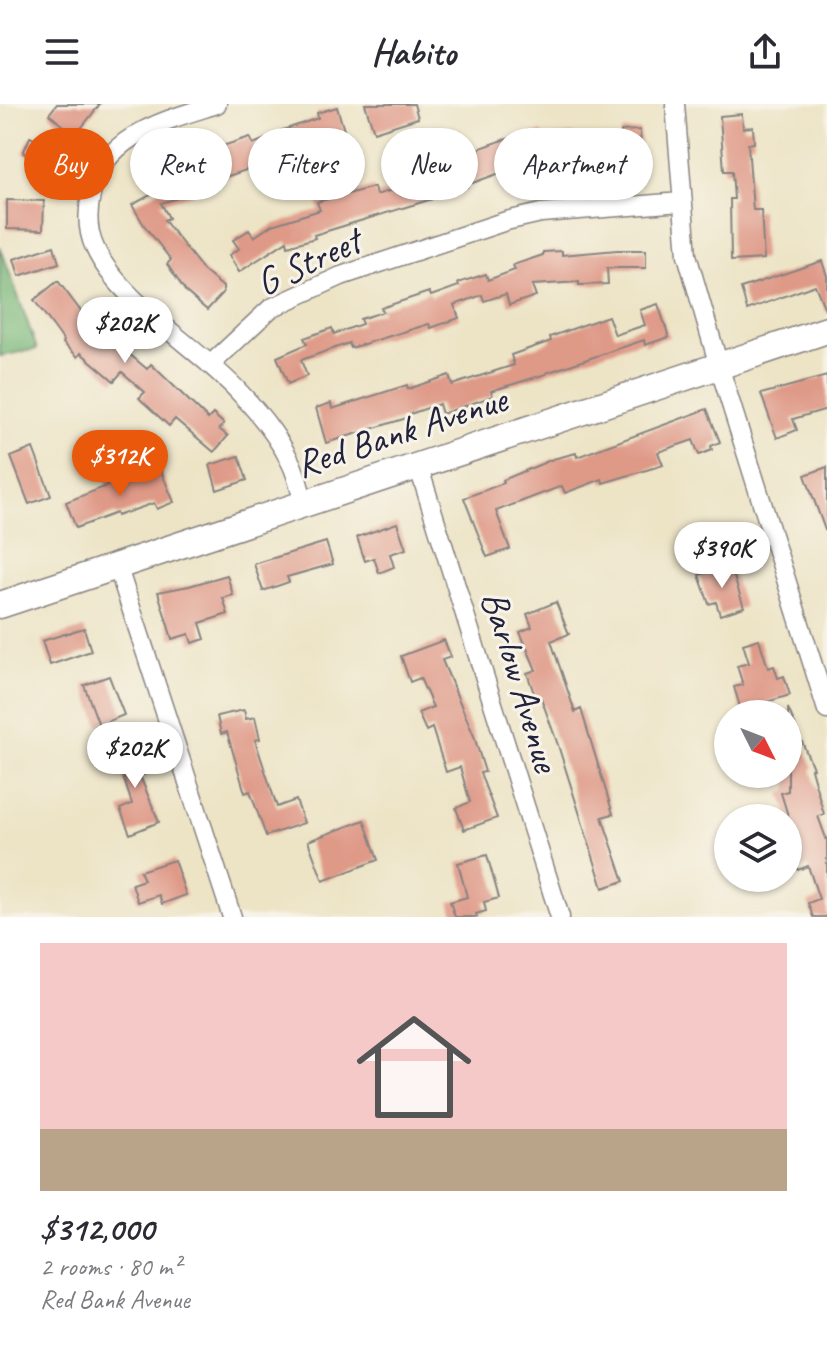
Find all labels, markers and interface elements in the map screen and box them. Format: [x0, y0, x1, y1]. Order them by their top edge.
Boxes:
text: Habito [371, 29, 456, 75]
icon: menu [40, 30, 84, 74]
icon: share [743, 30, 787, 74]
chip: Buy [24, 128, 114, 200]
chip: Rent [130, 128, 232, 200]
chip: Filters [248, 128, 365, 200]
chip: New [381, 128, 478, 200]
chip: Apartment [494, 128, 653, 200]
street label: G Street [249, 215, 373, 306]
pin: $202K [69, 297, 181, 365]
text: $202K [95, 306, 155, 339]
street label: Red Bank Avenue [290, 375, 515, 488]
pin: $312K [64, 430, 176, 498]
text: $312K [90, 439, 150, 472]
pin: $390K [666, 522, 778, 590]
text: $390K [692, 531, 752, 564]
street label: Barlow Avenue [471, 585, 571, 780]
north arrow [714, 700, 802, 788]
map controls [714, 700, 802, 892]
pin: $202K [79, 722, 191, 790]
text: $202K [105, 731, 165, 764]
button: layers [714, 804, 802, 892]
icon: home [342, 995, 486, 1139]
text: $312,000 [40, 1207, 154, 1250]
text: 2 rooms · 80 m² [40, 1250, 181, 1283]
text: Red Bank Avenue [40, 1283, 190, 1316]

